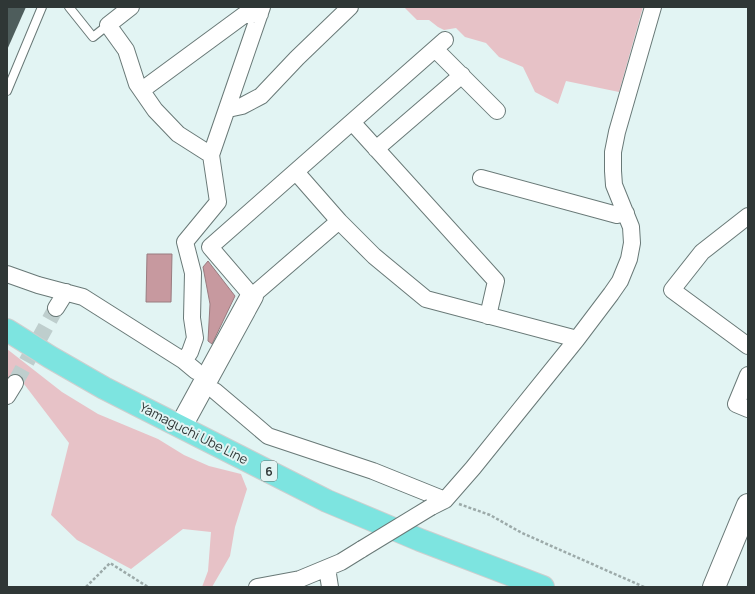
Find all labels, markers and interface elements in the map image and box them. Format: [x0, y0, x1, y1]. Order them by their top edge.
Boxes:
street label: Yamaguchi Ube Line [137, 398, 252, 468]
road number: 6 [261, 461, 277, 481]

